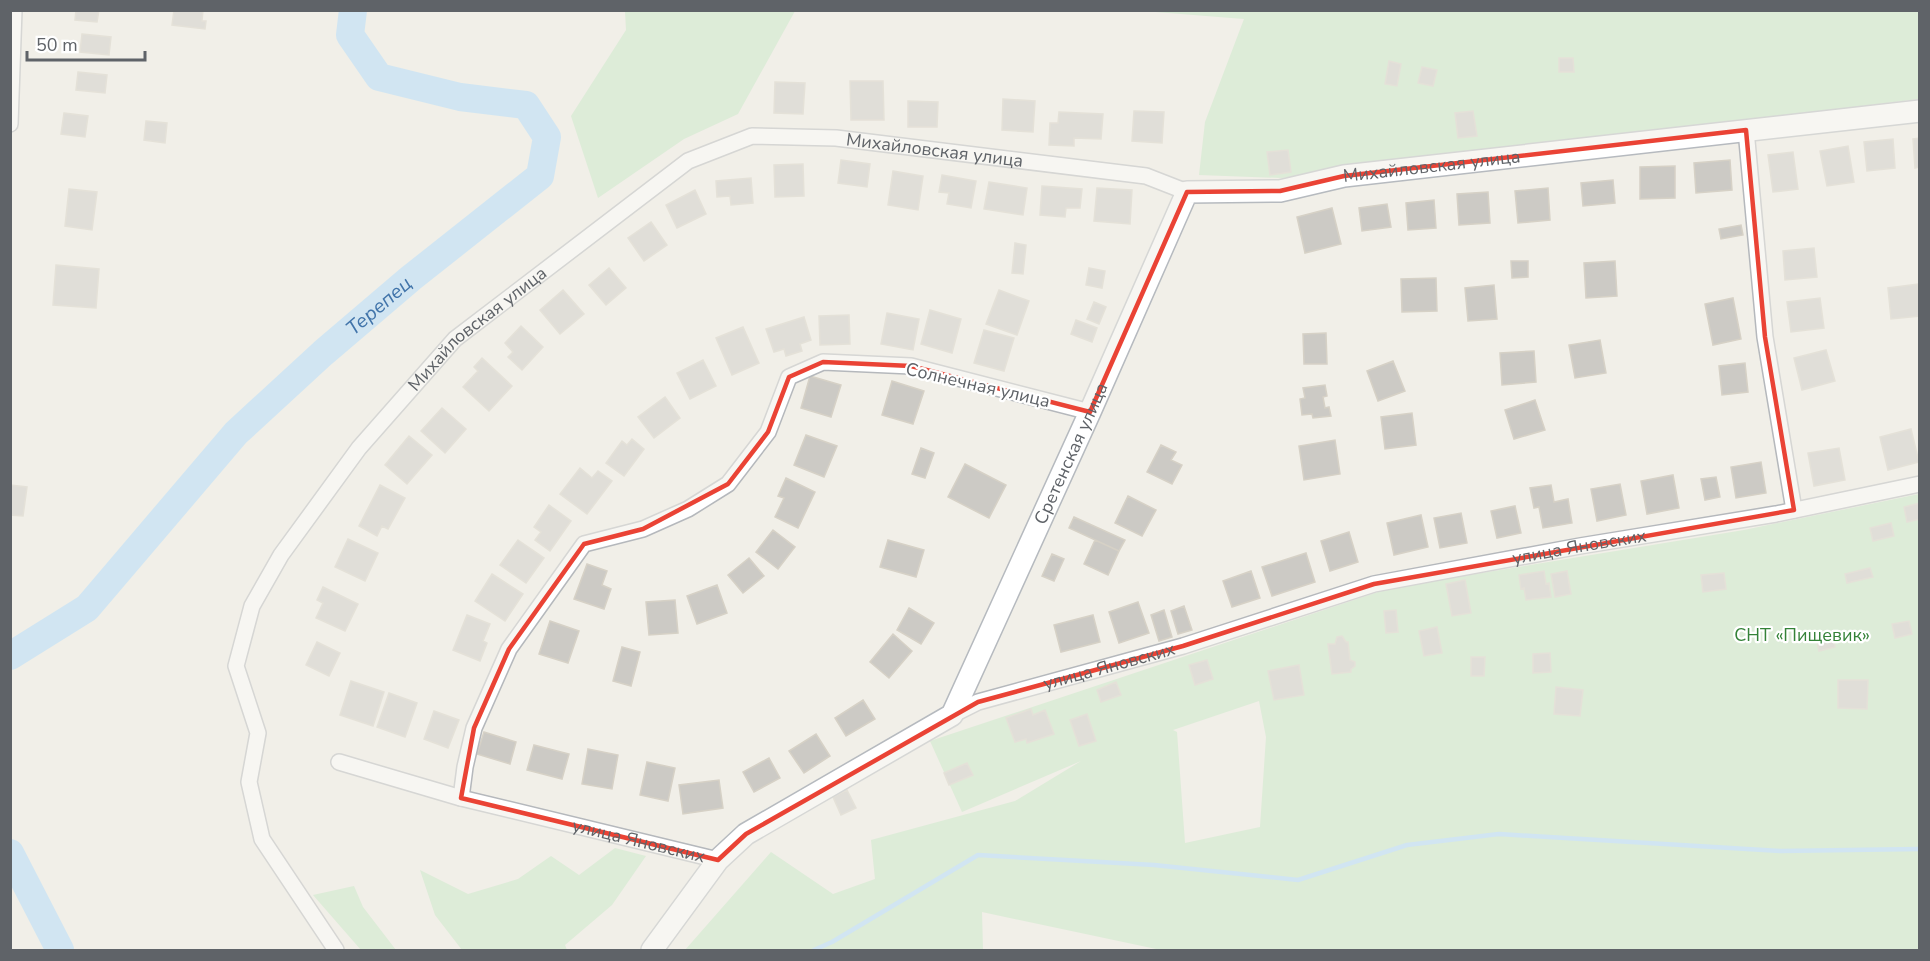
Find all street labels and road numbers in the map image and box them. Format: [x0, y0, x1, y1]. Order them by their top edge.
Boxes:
street label: Михайловская улица [845, 127, 1025, 173]
street label: Михайловская улица [1342, 144, 1522, 188]
street label: Михайловская улица [403, 261, 552, 396]
street label: Солнечная улица [904, 357, 1052, 413]
street label: Сретенская улица [1028, 379, 1113, 528]
street label: улица Яновских [1510, 523, 1648, 570]
street label: улица Яновских [1041, 637, 1178, 696]
street label: улица Яновских [570, 813, 708, 869]

